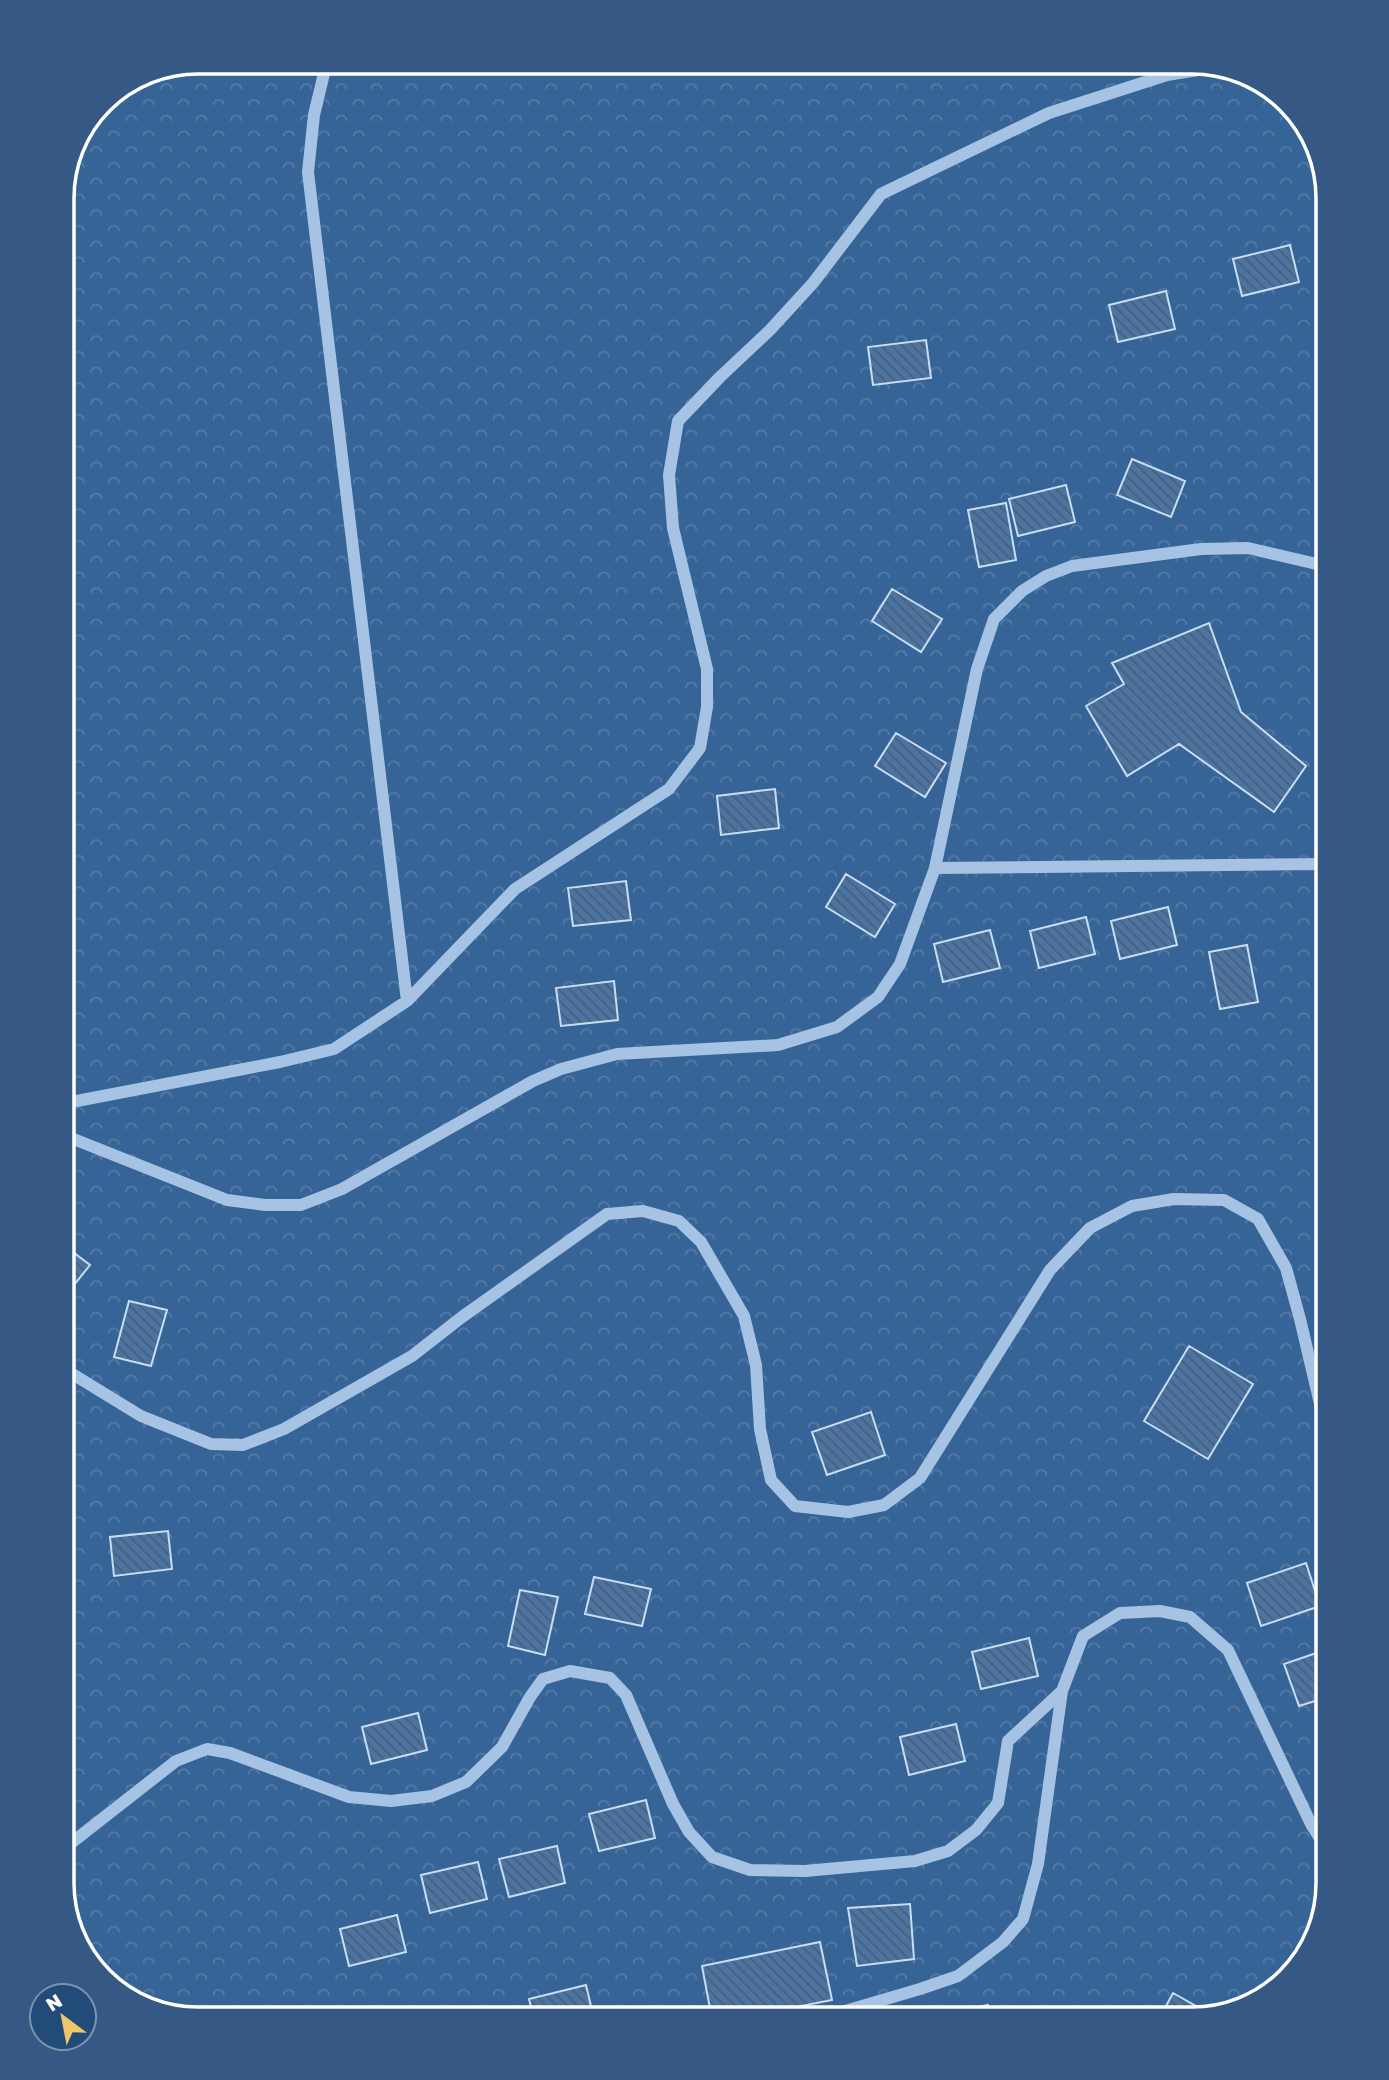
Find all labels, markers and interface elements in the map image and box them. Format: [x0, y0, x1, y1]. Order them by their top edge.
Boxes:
north arrow [28, 1982, 98, 2052]
text: N [42, 1989, 66, 2016]

